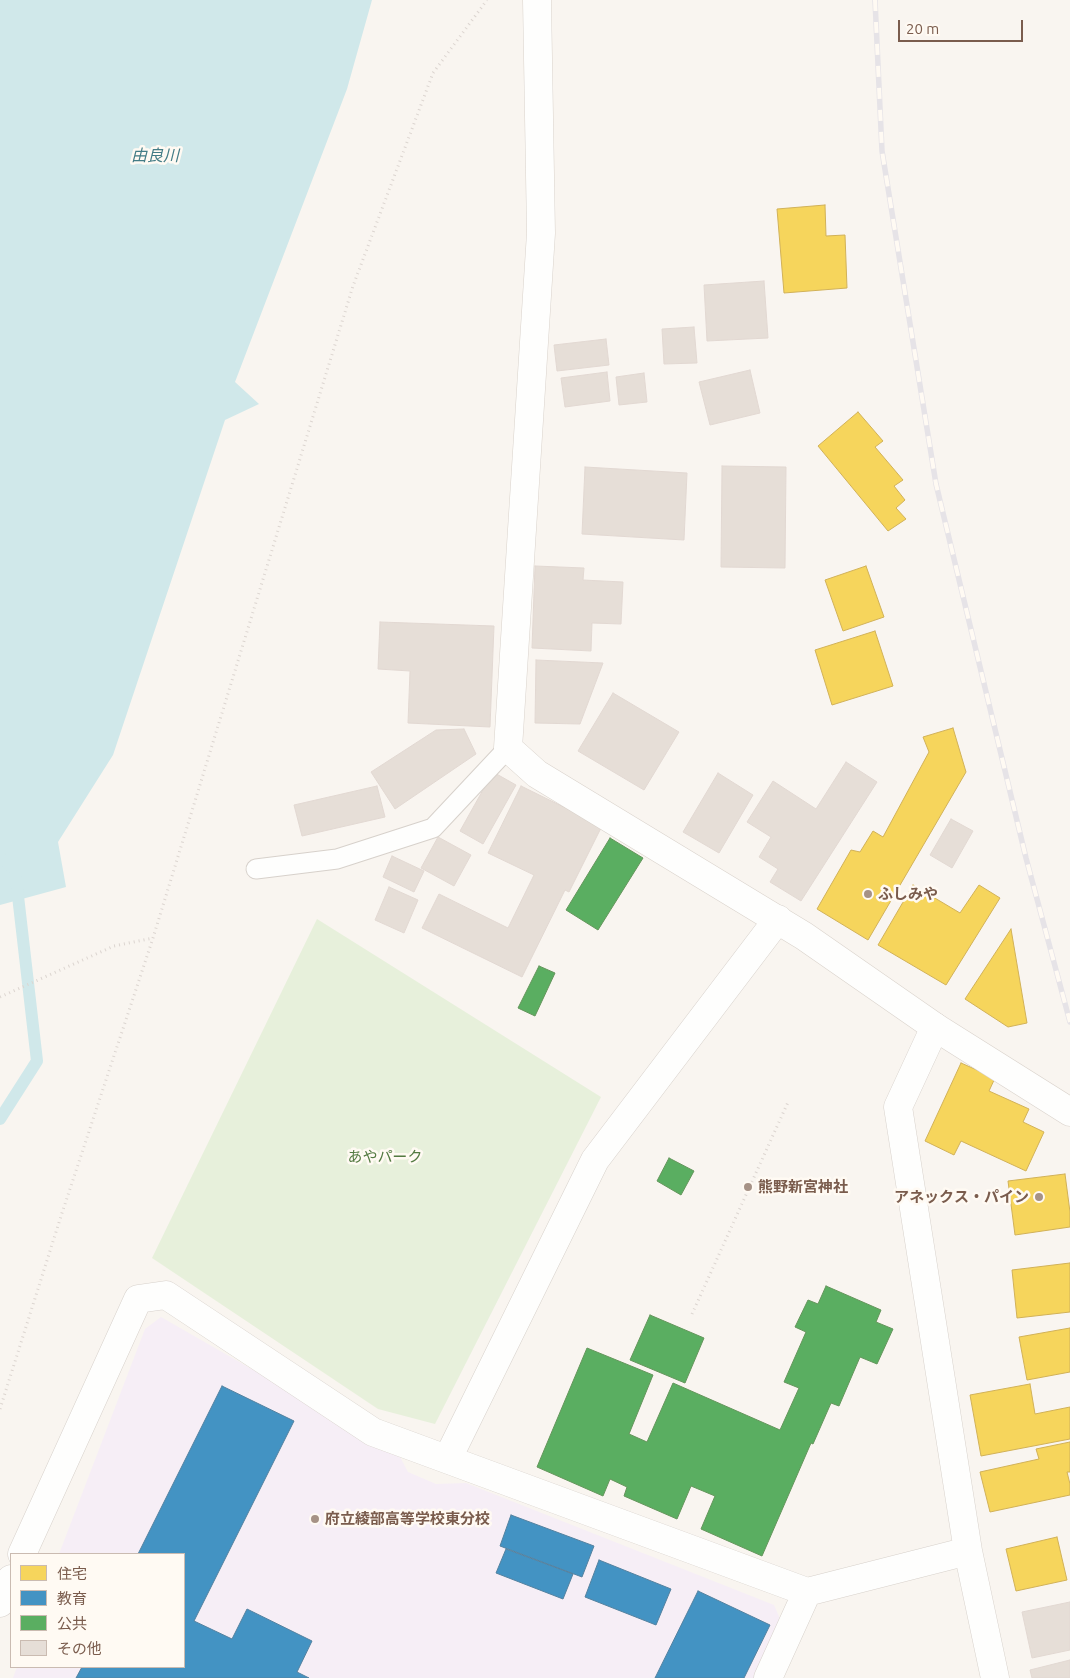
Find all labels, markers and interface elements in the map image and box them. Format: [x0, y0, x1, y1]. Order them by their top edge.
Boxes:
scale bar [900, 10, 1025, 42]
text: 20 m [906, 20, 939, 37]
water label: 由良川 [131, 146, 179, 166]
place label: ふしみや [878, 885, 938, 903]
marker: ふしみや [862, 888, 874, 900]
park label: あやパーク [348, 1148, 422, 1166]
place label: 熊野新宮神社 [758, 1178, 848, 1196]
marker: 熊野新宮神社 [742, 1181, 754, 1193]
place label: アネックス・パイン [894, 1188, 1029, 1206]
marker: アネックス・パイン [1033, 1191, 1045, 1203]
place label: 府立綾部高等学校東分校 [325, 1510, 490, 1528]
marker: 府立綾部高等学校東分校 [309, 1513, 321, 1525]
legend [10, 1553, 185, 1668]
text: 住宅 [57, 1565, 87, 1582]
text: 教育 [57, 1590, 87, 1607]
text: 公共 [57, 1615, 87, 1632]
text: その他 [57, 1640, 102, 1657]

